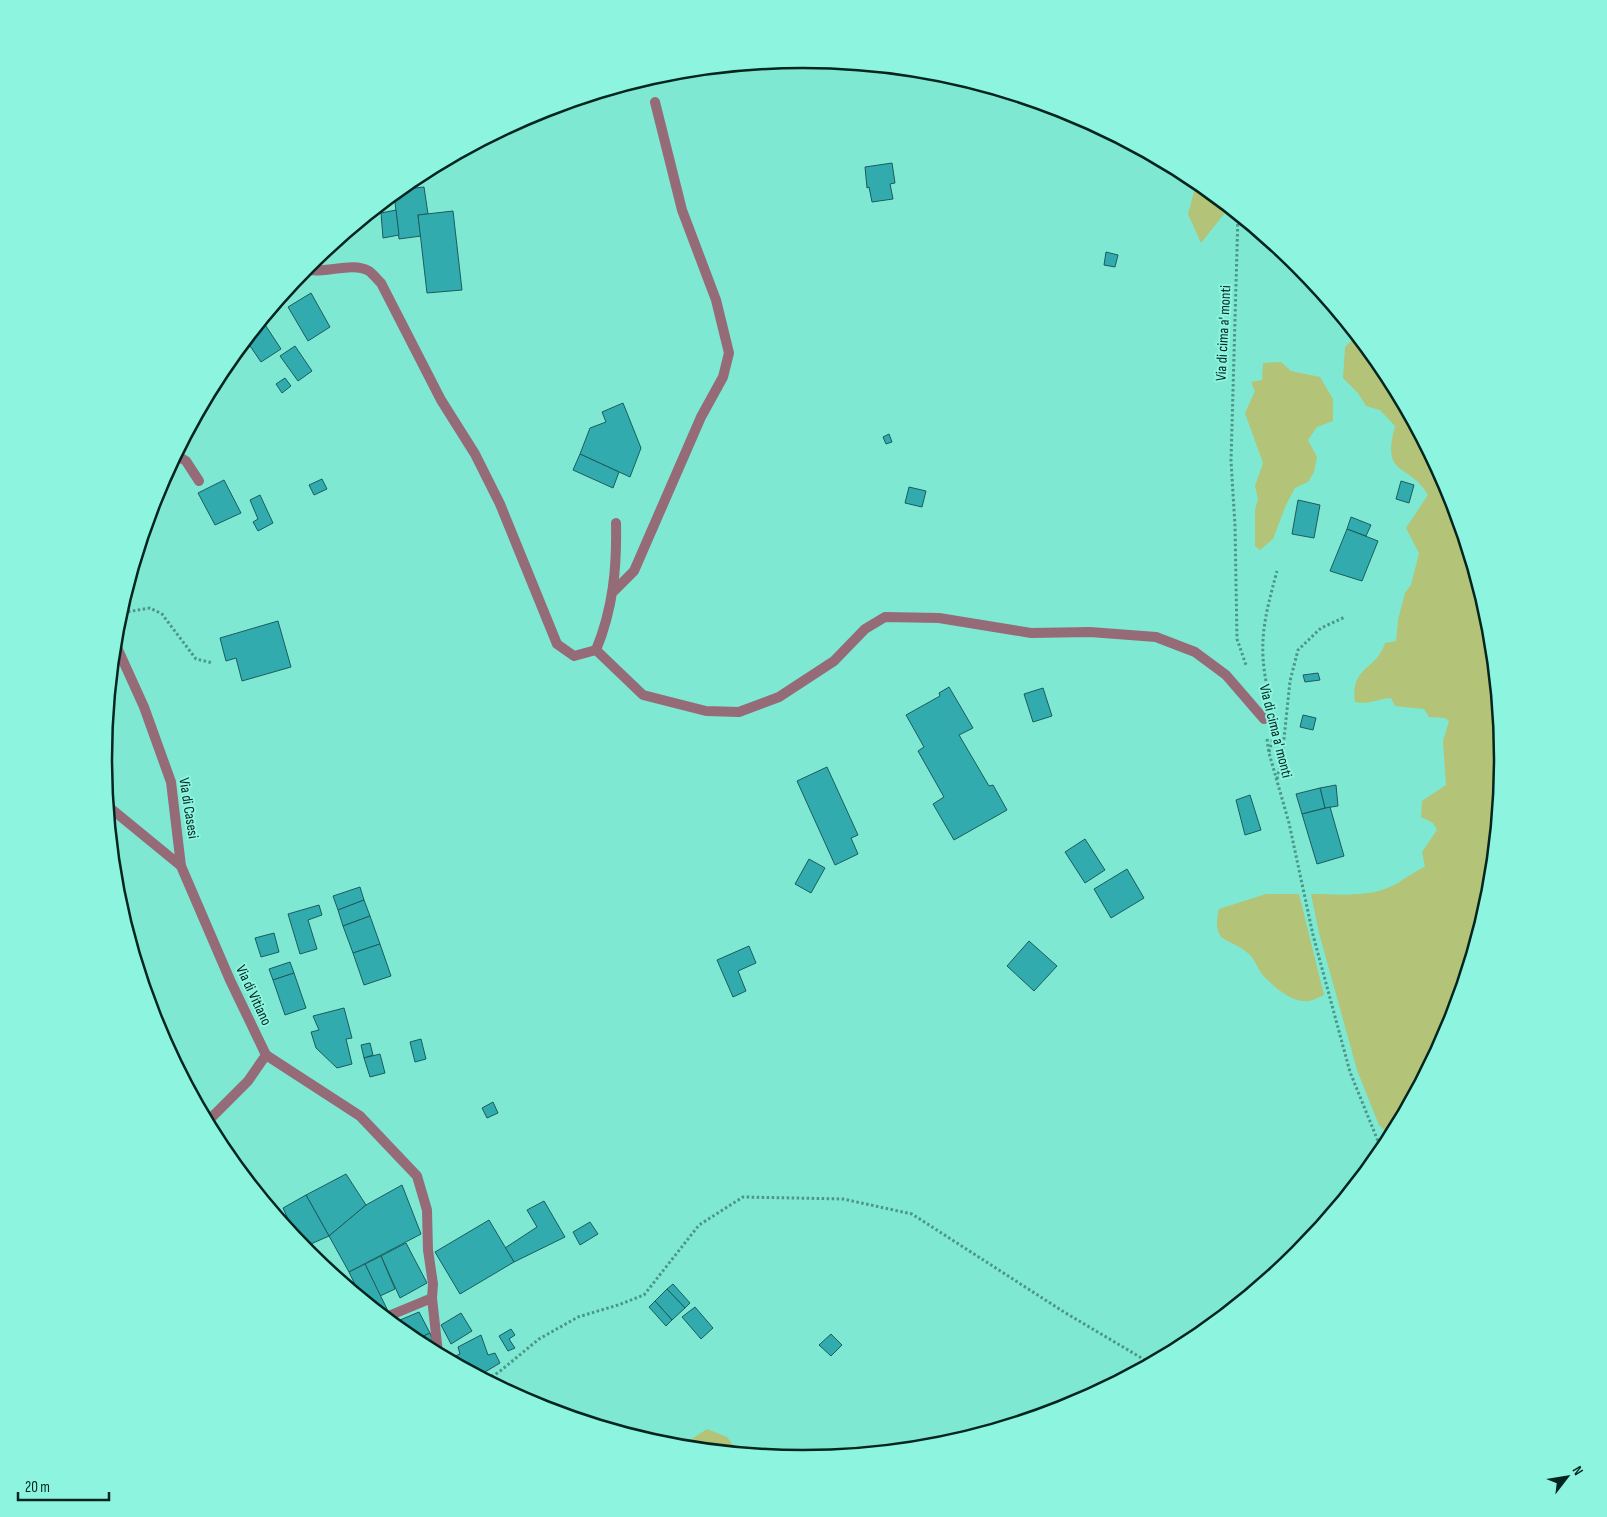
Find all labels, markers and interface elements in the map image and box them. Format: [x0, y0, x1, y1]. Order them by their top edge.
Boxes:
street label: Via di cima a' monti [1212, 284, 1236, 381]
street label: Via di cima a' monti [1255, 682, 1296, 780]
street label: Via di Casesi [174, 776, 203, 840]
street label: Via di Vitiano [231, 962, 276, 1028]
north arrow [1542, 1452, 1592, 1502]
text: N [1569, 1463, 1587, 1478]
scale bar [18, 1470, 109, 1502]
text: 20 m [25, 1478, 50, 1497]

